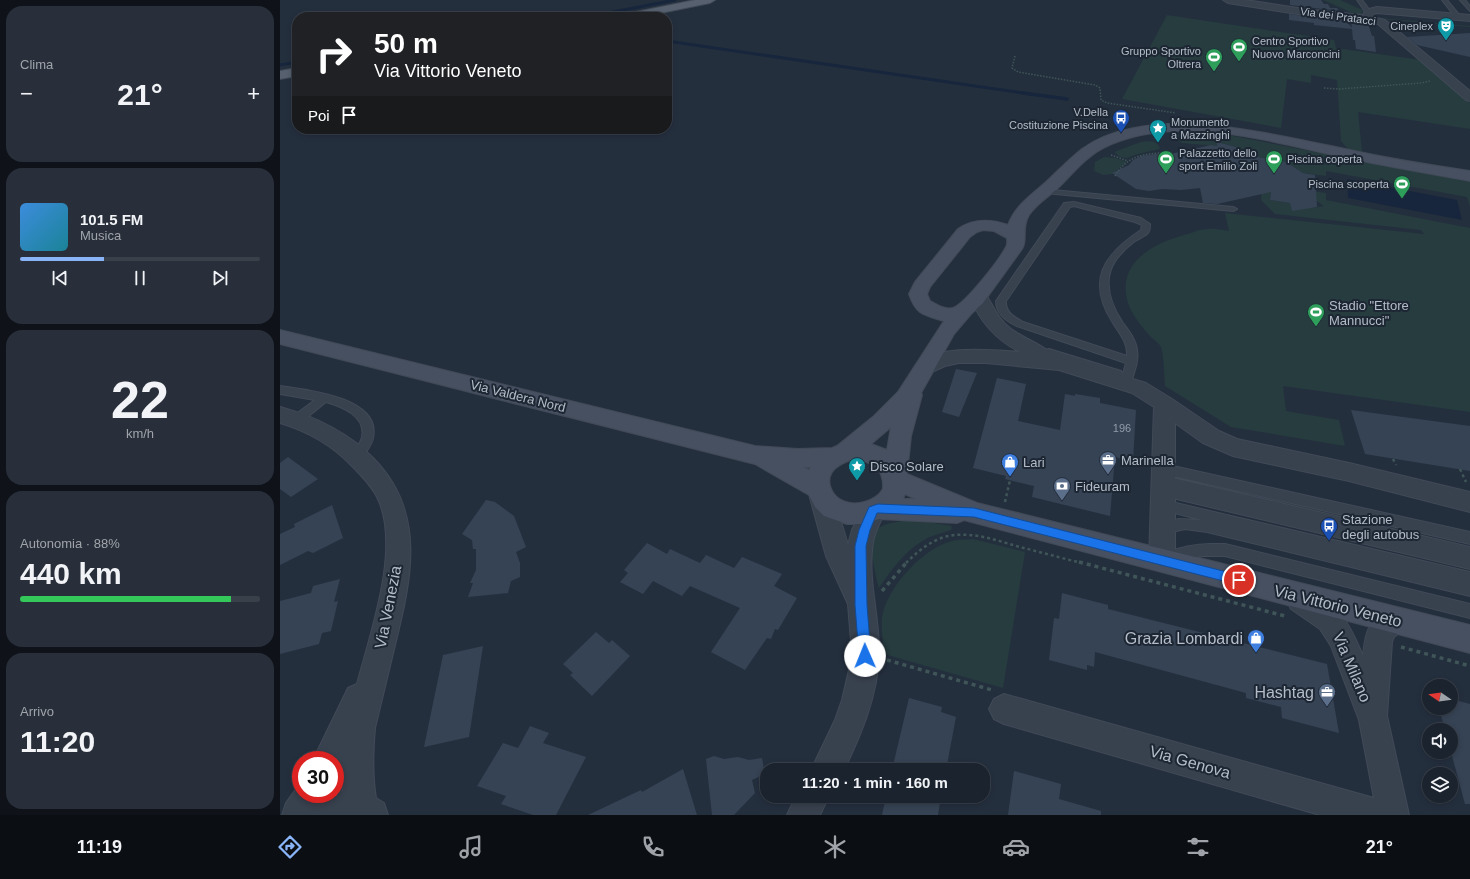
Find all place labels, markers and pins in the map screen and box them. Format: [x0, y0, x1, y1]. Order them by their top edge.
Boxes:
theatre icon: Cineplex [1436, 16, 1456, 41]
place label: Cineplex [1390, 20, 1433, 32]
place label: Centro Sportivo Nuovo Marconcini [1252, 35, 1340, 60]
sports icon: Centro Sportivo Nuovo Marconcini [1229, 37, 1249, 62]
place label: Gruppo Sportivo Oltrera [1121, 45, 1202, 70]
sports icon: Gruppo Sportivo Oltrera [1204, 47, 1224, 72]
place label: V.Della Costituzione Piscina [1009, 106, 1109, 131]
bus stop icon: V.Della Costituzione Piscina [1111, 108, 1131, 133]
place label: Monumento a Mazzinghi [1171, 116, 1230, 141]
place icon: Monumento a Mazzinghi [1148, 118, 1168, 143]
place label: Palazzetto dello sport Emilio Zoli [1179, 147, 1257, 172]
sports icon: Palazzetto dello sport Emilio Zoli [1156, 149, 1176, 174]
sports icon: Piscina coperta [1264, 149, 1284, 174]
place label: Piscina coperta [1287, 153, 1363, 165]
sports icon: Piscina scoperta [1392, 174, 1412, 199]
place label: Piscina scoperta [1308, 178, 1390, 190]
place label: Stadio "Ettore Mannucci" [1329, 298, 1409, 328]
sports icon: Stadio "Ettore Mannucci" [1306, 302, 1326, 327]
office icon: Marinella [1098, 450, 1118, 475]
shop icon: Lari [1000, 452, 1020, 477]
place label: Marinella [1121, 453, 1175, 468]
place label: Lari [1023, 455, 1045, 470]
place icon: Disco Solare [847, 456, 867, 481]
place label: Disco Solare [870, 459, 944, 474]
bank icon: Fideuram [1052, 476, 1072, 501]
place label: Fideuram [1075, 479, 1130, 494]
place label: Stazione degli autobus [1342, 512, 1420, 542]
bus stop icon: Stazione degli autobus [1319, 516, 1339, 541]
pin [1222, 563, 1256, 597]
shop icon: Grazia Lombardi [1246, 628, 1266, 653]
place label: Grazia Lombardi [1125, 630, 1243, 647]
office icon: Hashtag [1317, 682, 1337, 707]
place label: Hashtag [1254, 684, 1314, 701]

